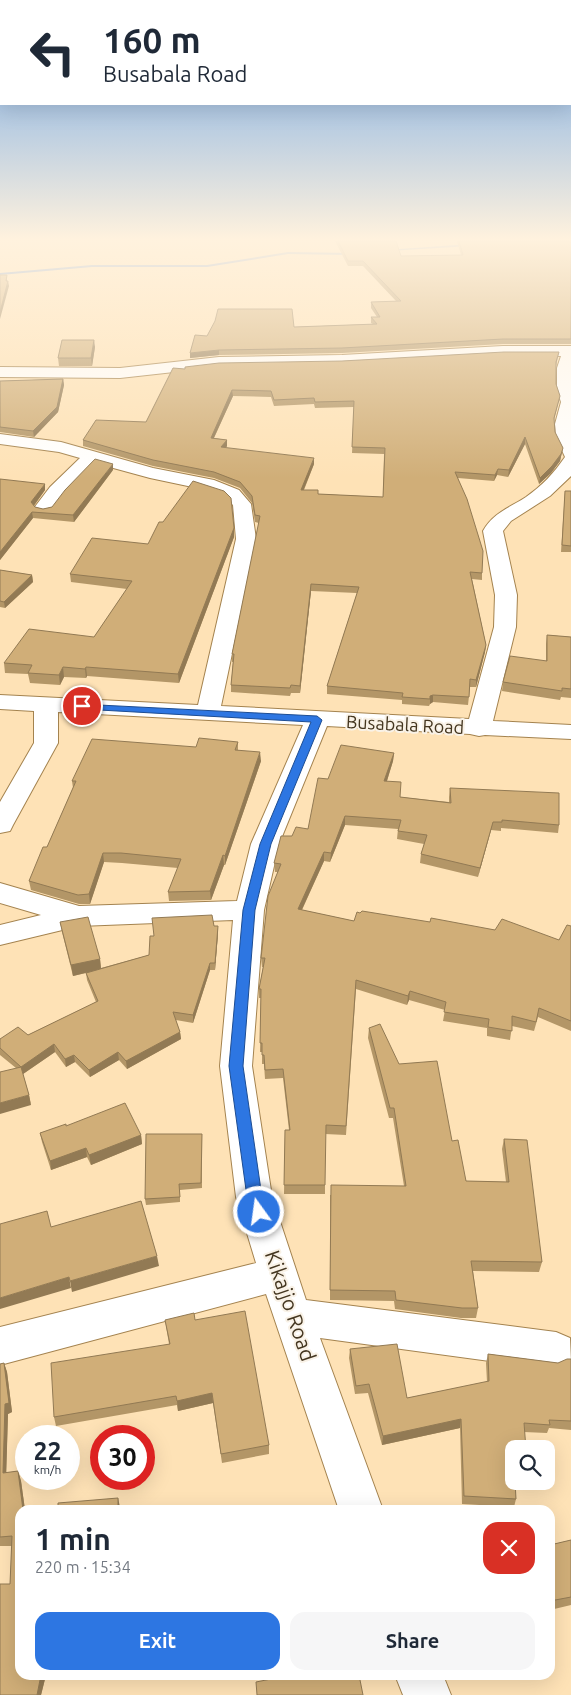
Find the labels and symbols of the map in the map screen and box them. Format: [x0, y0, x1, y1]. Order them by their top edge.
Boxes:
pin [61, 685, 103, 727]
street label: Busabala Road [346, 711, 465, 737]
position arrow [232, 1185, 284, 1237]
street label: Kikajjo Road [261, 1247, 321, 1364]
speed limit sign: 30 [90, 1425, 155, 1490]

